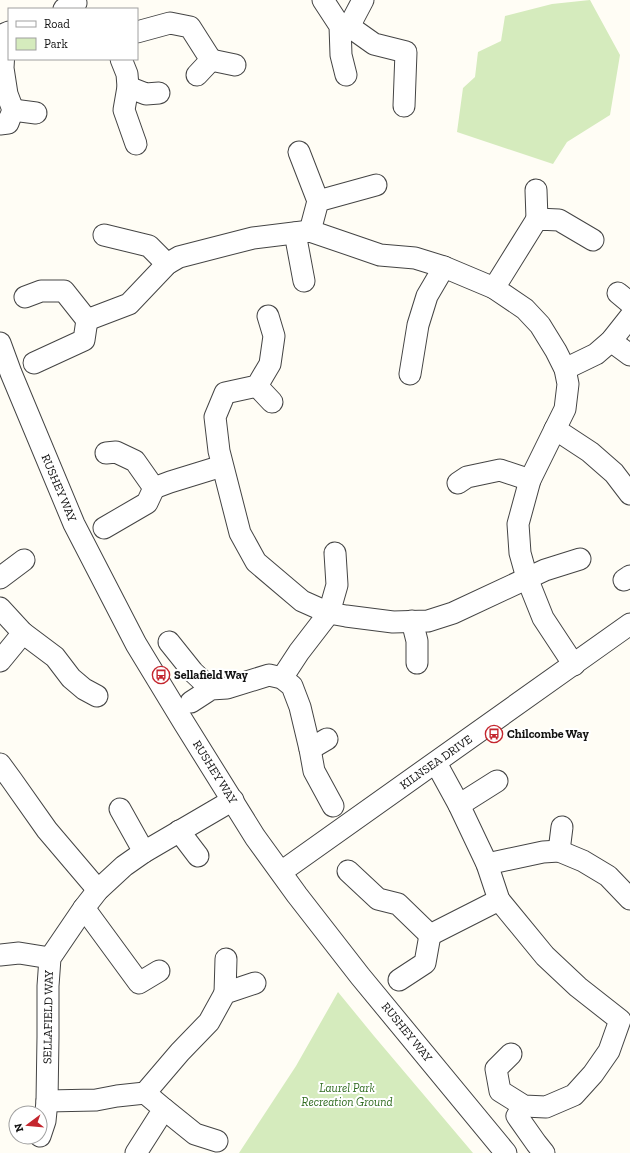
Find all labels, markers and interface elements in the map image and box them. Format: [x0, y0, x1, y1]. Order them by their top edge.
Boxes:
legend [8, 8, 138, 60]
text: Road [44, 17, 70, 31]
text: Park [44, 37, 69, 51]
street label: RUSHEY WAY [38, 452, 80, 525]
bus stop icon: Sellafield Way [151, 665, 171, 685]
place label: Sellafield Way [174, 668, 249, 682]
bus stop icon: Chilcombe Way [484, 724, 504, 744]
place label: Chilcombe Way [507, 727, 589, 741]
street label: KILNSEA DRIVE [397, 732, 475, 792]
street label: RUSHEY WAY [190, 738, 240, 807]
street label: SELLAFIELD WAY [40, 969, 56, 1064]
street label: RUSHEY WAY [379, 999, 436, 1065]
park label: Laurel Park Recreation Ground [301, 1081, 393, 1109]
north arrow [8, 1105, 48, 1145]
text: N [11, 1121, 26, 1133]

